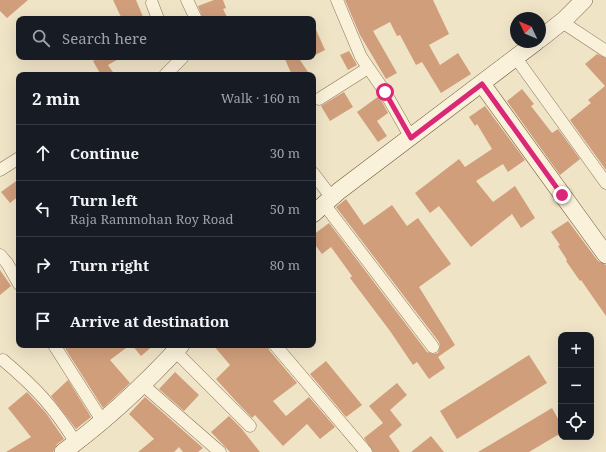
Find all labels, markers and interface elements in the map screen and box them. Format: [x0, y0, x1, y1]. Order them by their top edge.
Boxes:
north arrow [510, 12, 546, 48]
search box [16, 16, 316, 60]
icon: search [30, 27, 52, 49]
text: Search here [62, 28, 147, 48]
route start [376, 83, 394, 101]
text: 2 min [32, 87, 80, 110]
text: Walk · 160 m [221, 89, 300, 107]
icon: ahead [32, 142, 54, 164]
text: Continue [70, 143, 139, 163]
text: 30 m [270, 144, 300, 162]
route end [553, 186, 571, 204]
text: Turn left [70, 190, 138, 210]
icon: left [32, 198, 54, 220]
text: 50 m [270, 200, 300, 218]
text: Raja Rammohan Roy Road [70, 210, 234, 228]
icon: right [32, 254, 54, 276]
text: Turn right [70, 255, 149, 275]
text: 80 m [270, 256, 300, 274]
icon: arrive [32, 310, 54, 332]
text: Arrive at destination [70, 311, 229, 331]
map controls [558, 332, 594, 440]
button: + [558, 332, 594, 368]
button: − [558, 368, 594, 404]
button: locate [558, 404, 594, 440]

